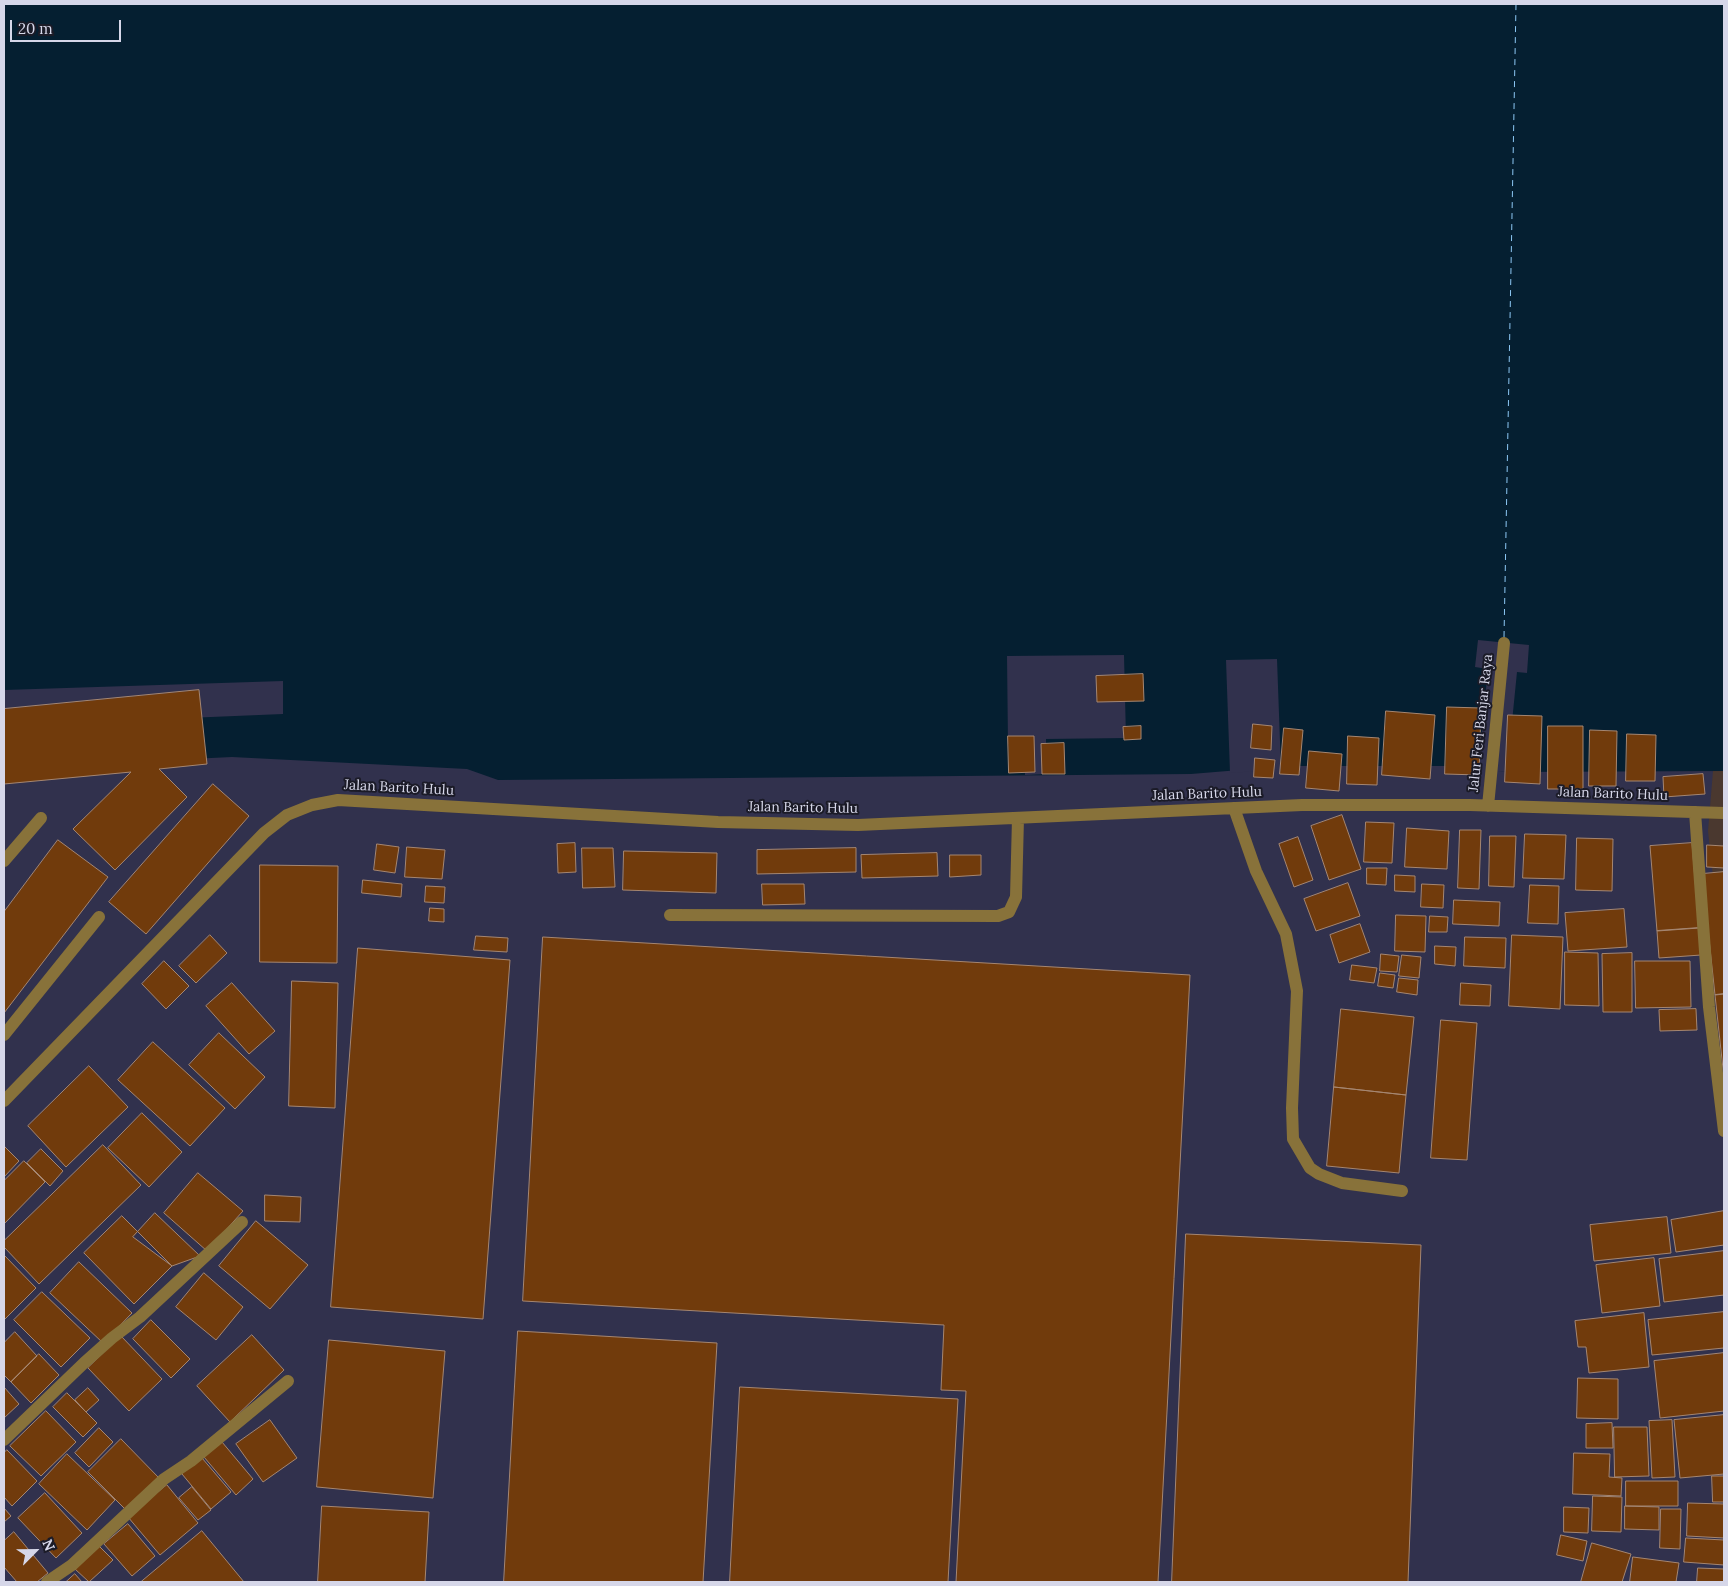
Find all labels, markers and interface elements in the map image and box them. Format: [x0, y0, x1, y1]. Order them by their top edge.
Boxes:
scale bar [12, 10, 124, 42]
text: 20 m [18, 19, 53, 38]
street label: Jalur Feri Banjar Raya [1465, 653, 1497, 793]
street label: Jalan Barito Hulu [344, 777, 454, 799]
street label: Jalan Barito Hulu [1152, 784, 1262, 804]
street label: Jalan Barito Hulu [1558, 784, 1668, 804]
street label: Jalan Barito Hulu [748, 799, 858, 817]
north arrow [10, 1526, 60, 1576]
text: N [38, 1537, 59, 1554]

